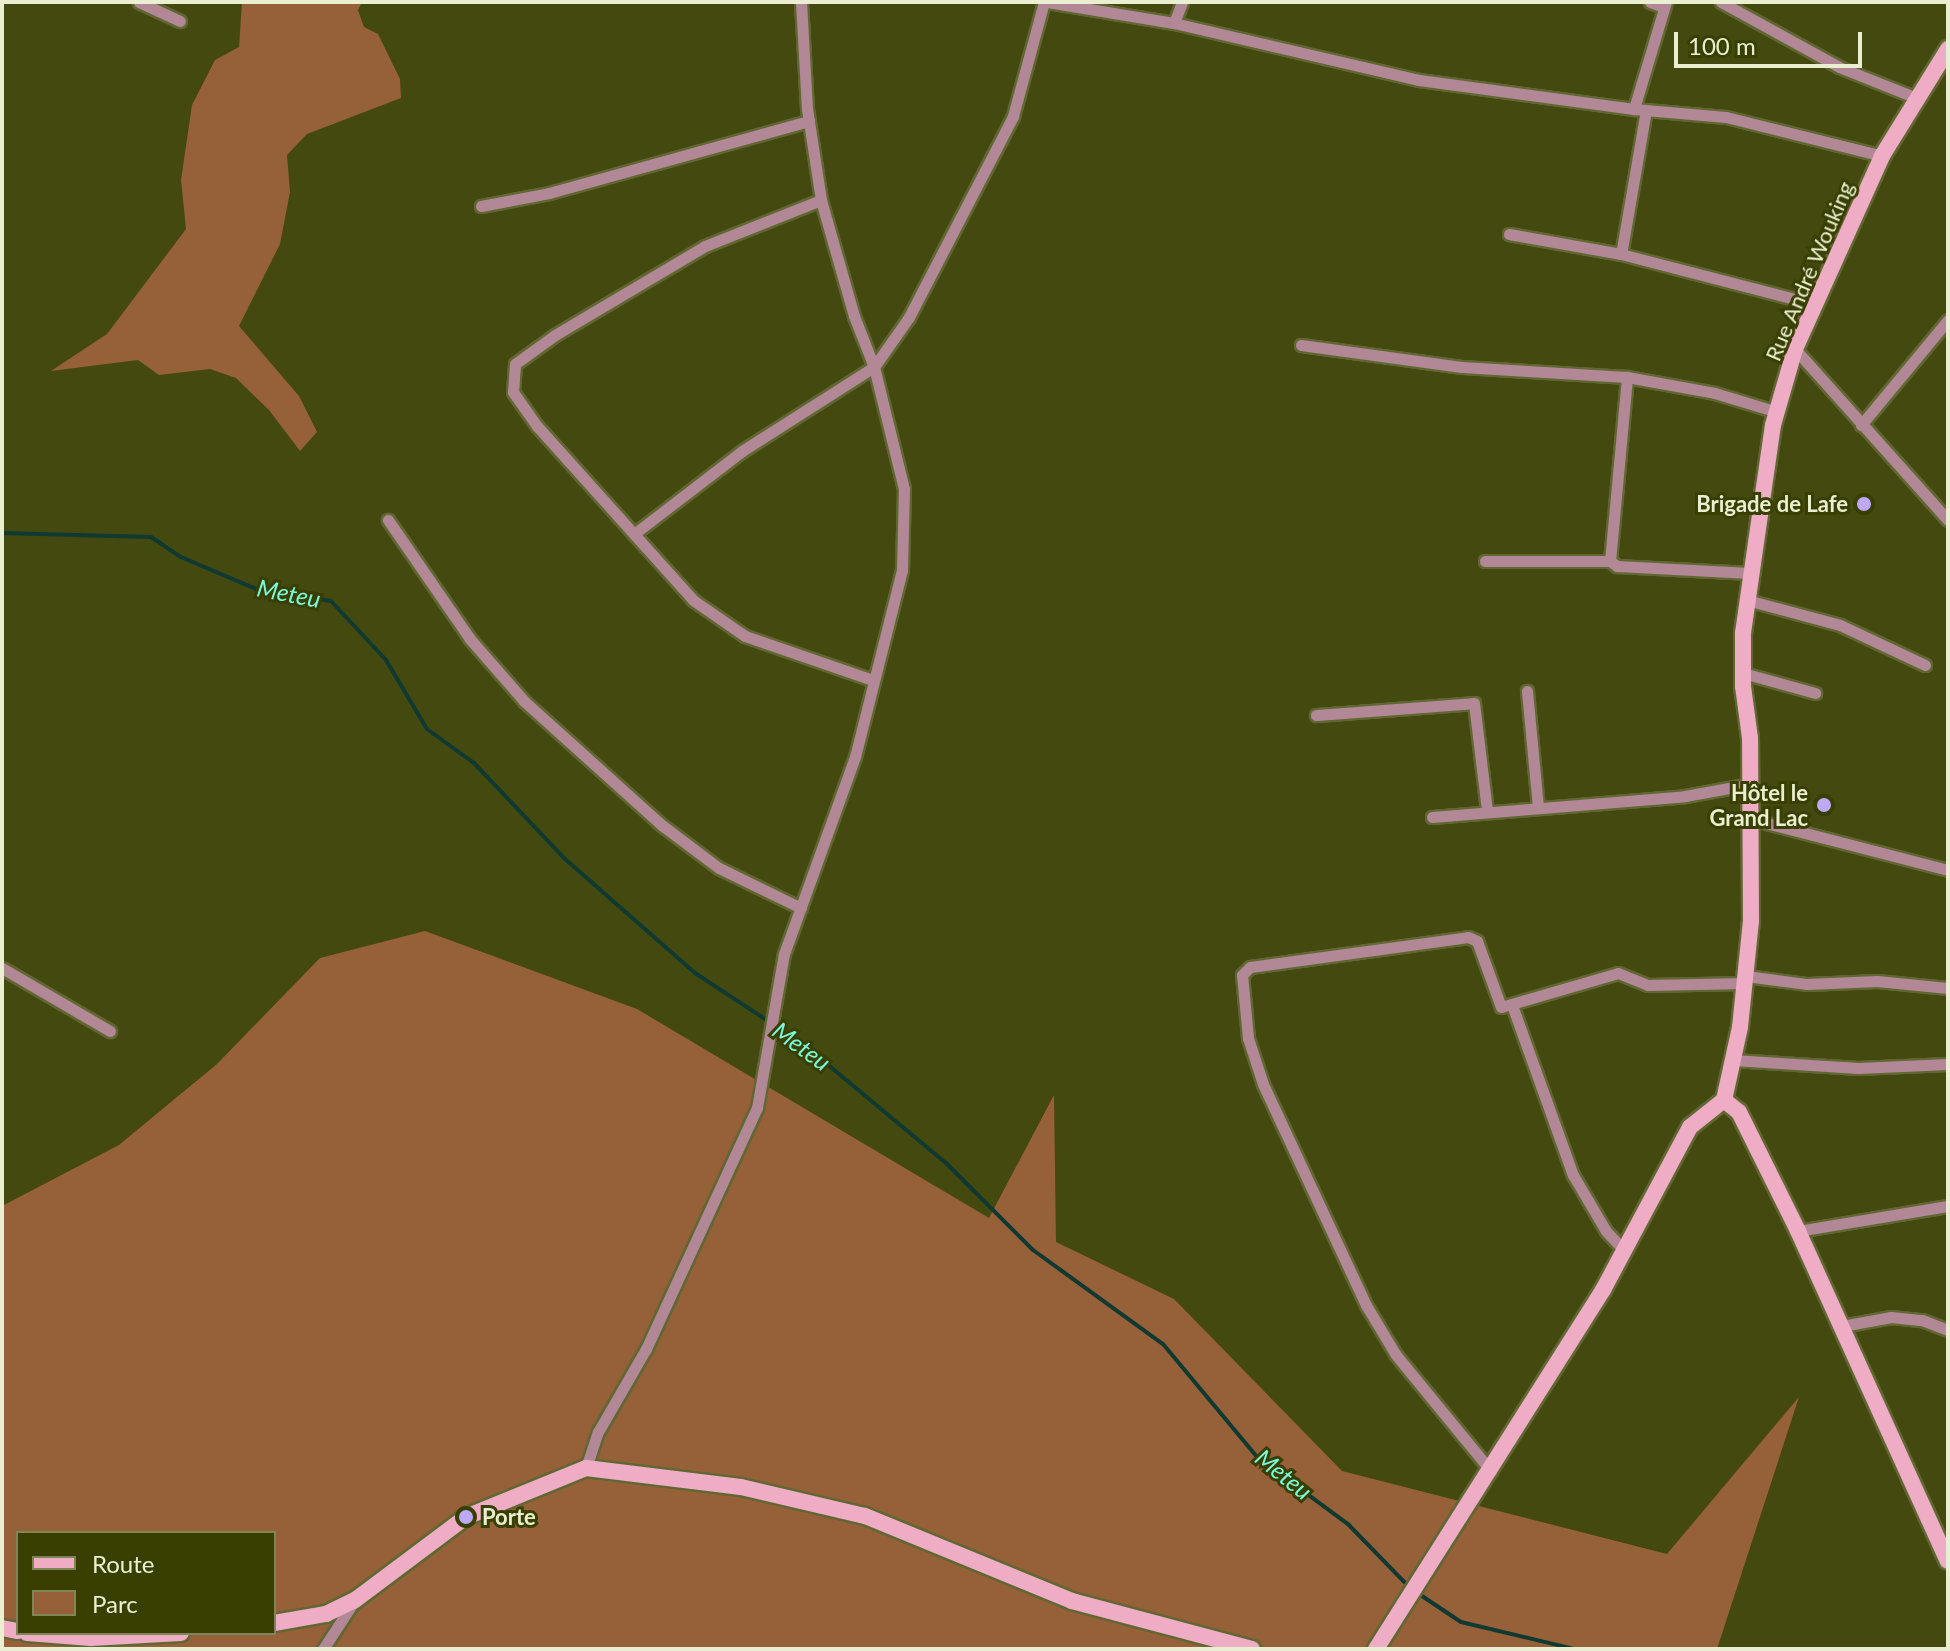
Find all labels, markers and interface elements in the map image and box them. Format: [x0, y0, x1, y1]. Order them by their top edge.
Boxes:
scale bar [1678, 16, 1866, 66]
text: 100 m [1688, 31, 1756, 60]
street label: Rue André Wouking [1759, 177, 1859, 365]
place label: Brigade de Lafe [1696, 491, 1848, 517]
marker: Brigade de Lafe [1855, 495, 1873, 513]
water label: Meteu [255, 573, 323, 613]
place label: Hôtel le Grand Lac [1710, 779, 1808, 830]
marker: Hôtel le Grand Lac [1815, 796, 1833, 814]
water label: Meteu [768, 1015, 836, 1077]
water label: Meteu [1250, 1443, 1318, 1505]
place label: Porte [482, 1504, 536, 1530]
marker: Porte [457, 1508, 475, 1526]
legend [16, 1531, 276, 1635]
text: Route [92, 1549, 154, 1578]
text: Parc [92, 1589, 138, 1618]

